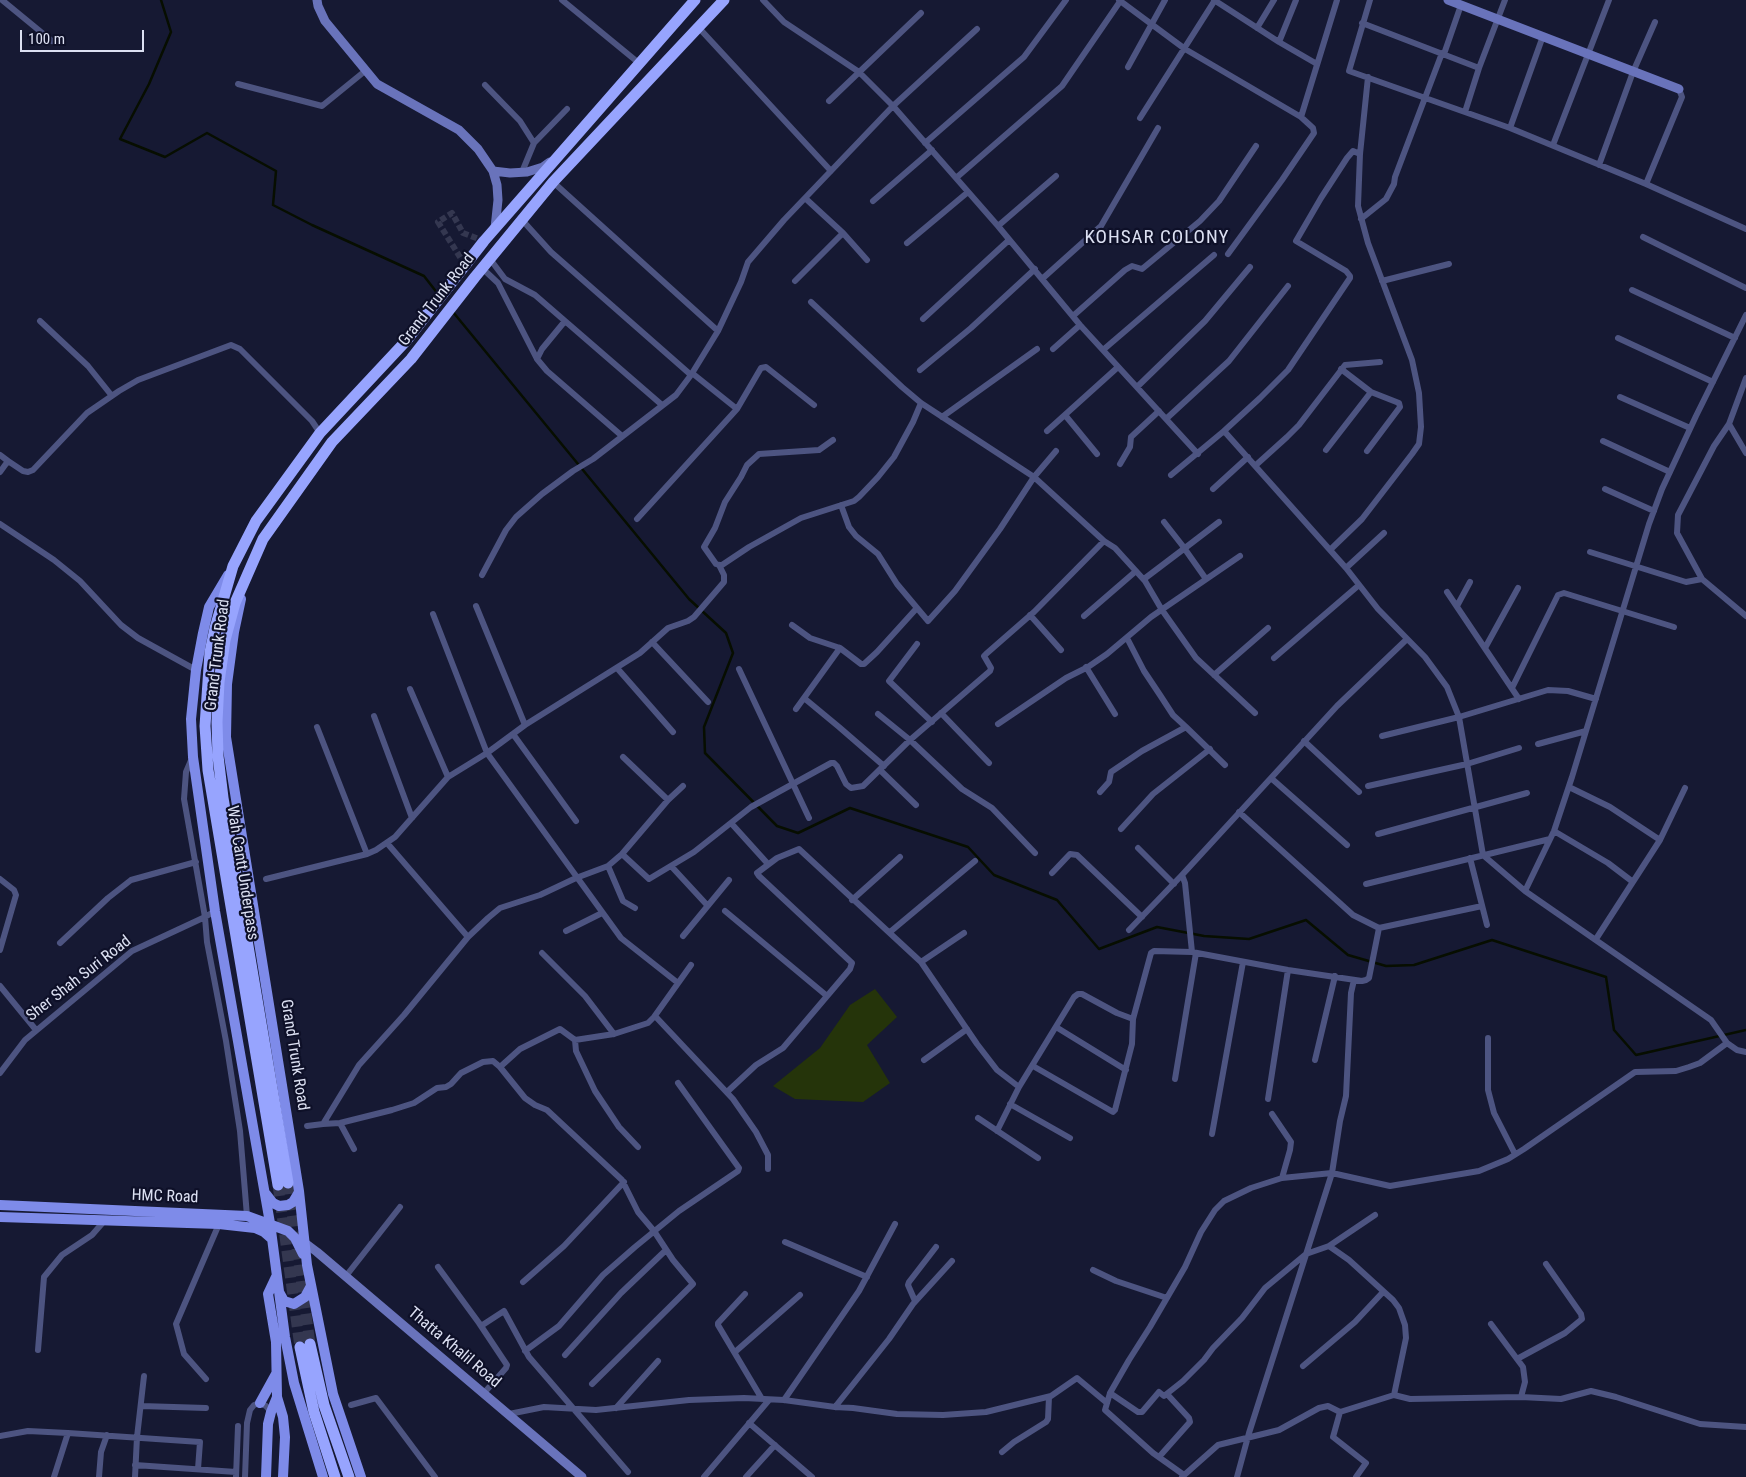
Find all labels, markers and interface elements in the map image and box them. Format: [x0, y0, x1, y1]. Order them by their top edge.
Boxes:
scale bar [22, 20, 146, 52]
text: 100 m [28, 30, 65, 48]
district label: KOHSAR COLONY [1083, 227, 1231, 249]
street label: Grand Trunk Road [395, 250, 479, 350]
street label: Grand Trunk Road [202, 598, 234, 712]
street label: Wah Cantt Underpass [222, 804, 262, 942]
street label: Sher Shah Suri Road [23, 932, 135, 1026]
street label: Grand Trunk Road [276, 998, 312, 1112]
street label: HMC Road [131, 1186, 199, 1208]
street label: Thatta Khalil Road [404, 1304, 504, 1392]

